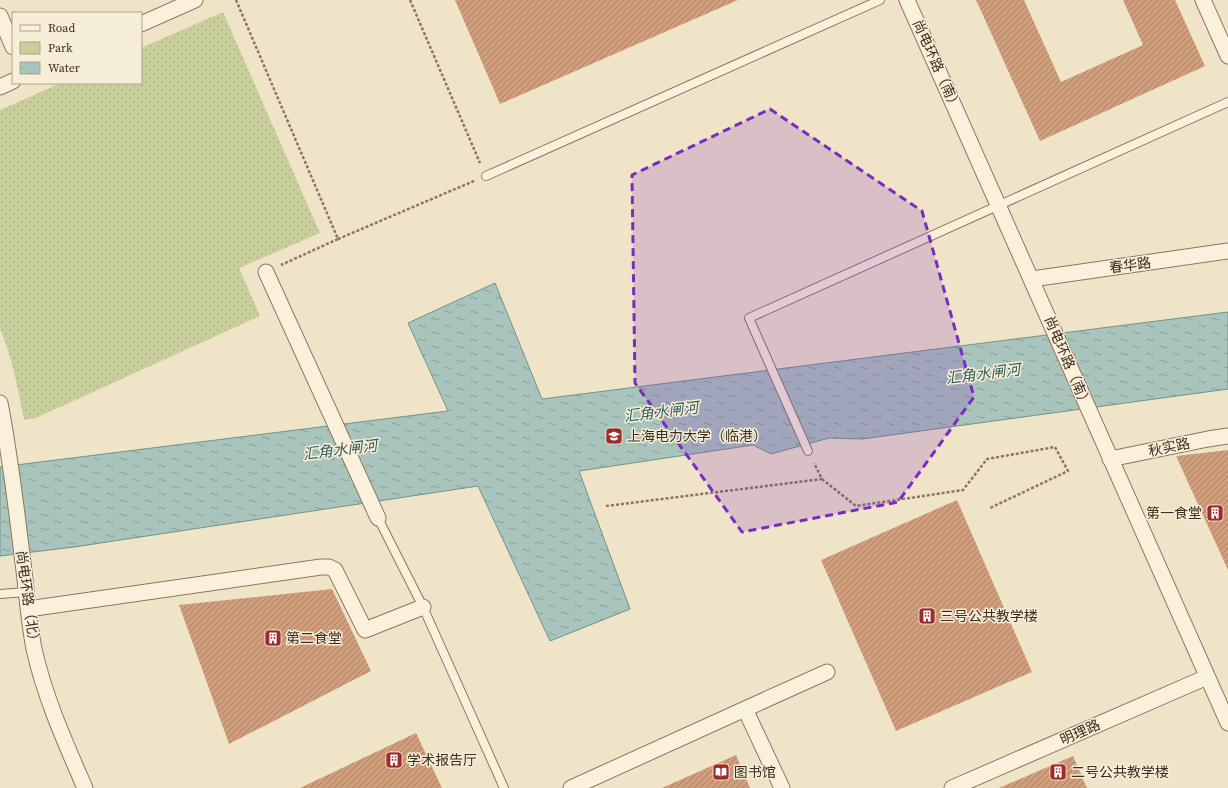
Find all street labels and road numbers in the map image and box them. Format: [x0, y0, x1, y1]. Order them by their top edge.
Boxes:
street label: 尚电环路（南） [908, 16, 966, 114]
street label: 春华路 [1108, 252, 1152, 278]
street label: 尚电环路（南） [1040, 313, 1096, 411]
street label: 秋实路 [1146, 433, 1192, 461]
street label: 尚电环路（北） [11, 549, 45, 649]
street label: 明理路 [1057, 714, 1103, 750]

